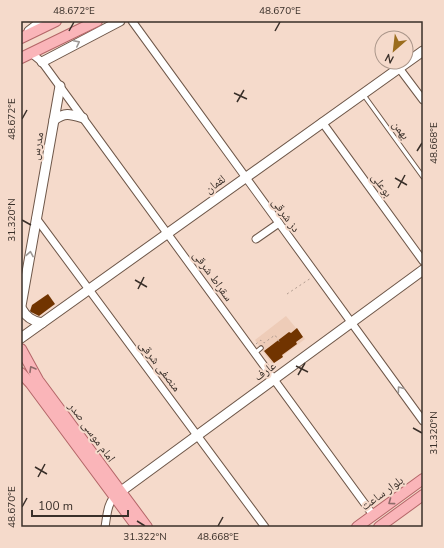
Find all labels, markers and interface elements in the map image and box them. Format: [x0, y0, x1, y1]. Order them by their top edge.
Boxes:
text: 48.672°E [53, 4, 95, 18]
text: 48.670°E [259, 4, 301, 18]
north arrow [374, 30, 414, 70]
one-way arrow [72, 40, 80, 48]
text: N [382, 50, 397, 67]
text: 48.672°E [5, 98, 19, 140]
street label: بهمن [389, 117, 413, 143]
text: 48.668°E [427, 122, 441, 164]
street label: مدرس [27, 131, 47, 161]
street label: بوعلی [368, 170, 396, 200]
street label: لقمان [201, 171, 229, 197]
street label: دز شرقی [268, 195, 304, 235]
text: 31.320°N [5, 198, 19, 242]
street label: سقراط شرقی [189, 248, 237, 304]
one-way arrow [25, 250, 34, 257]
street label: منصفی شرقی [135, 337, 185, 395]
street label: عارف [251, 358, 279, 384]
one-way arrow [29, 366, 36, 374]
one-way arrow [398, 387, 405, 394]
street label: امام موسی صدر [64, 398, 119, 465]
text: 31.320°N [427, 411, 441, 455]
street label: بلوار ساعت [357, 472, 407, 514]
text: 48.670°E [5, 486, 19, 528]
scale bar [32, 492, 128, 518]
one-way arrow [389, 497, 396, 504]
text: 100 m [38, 498, 73, 514]
text: 31.322°N [123, 530, 167, 544]
text: 48.668°E [197, 530, 239, 544]

